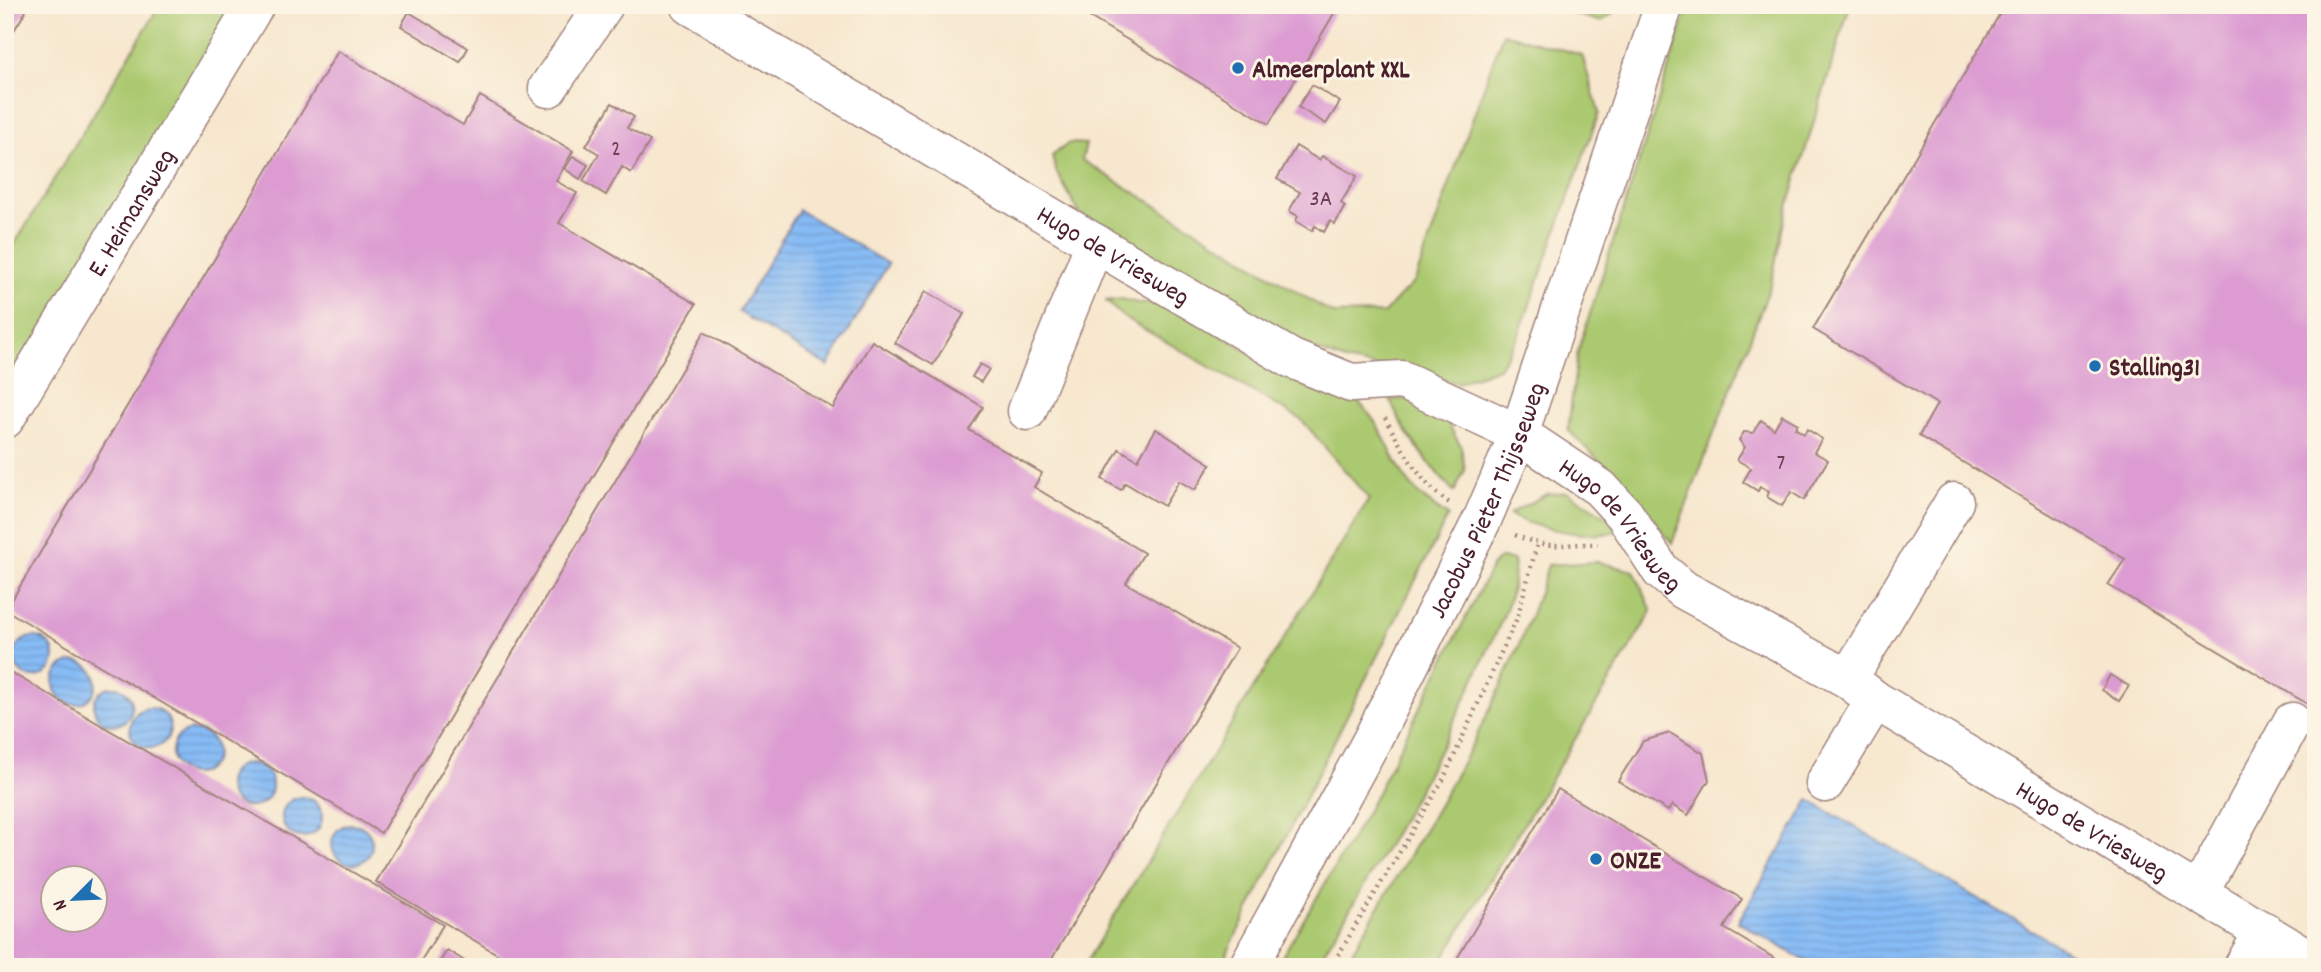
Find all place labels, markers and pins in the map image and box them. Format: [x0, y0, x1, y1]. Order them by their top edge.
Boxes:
place label: Almeerplant XXL [1252, 53, 1410, 90]
marker: Almeerplant XXL [1230, 60, 1246, 76]
place label: Stalling31 [2109, 351, 2200, 388]
marker: Stalling31 [2087, 358, 2103, 374]
place label: ONZE [1610, 844, 1661, 881]
marker: ONZE [1588, 851, 1604, 867]

